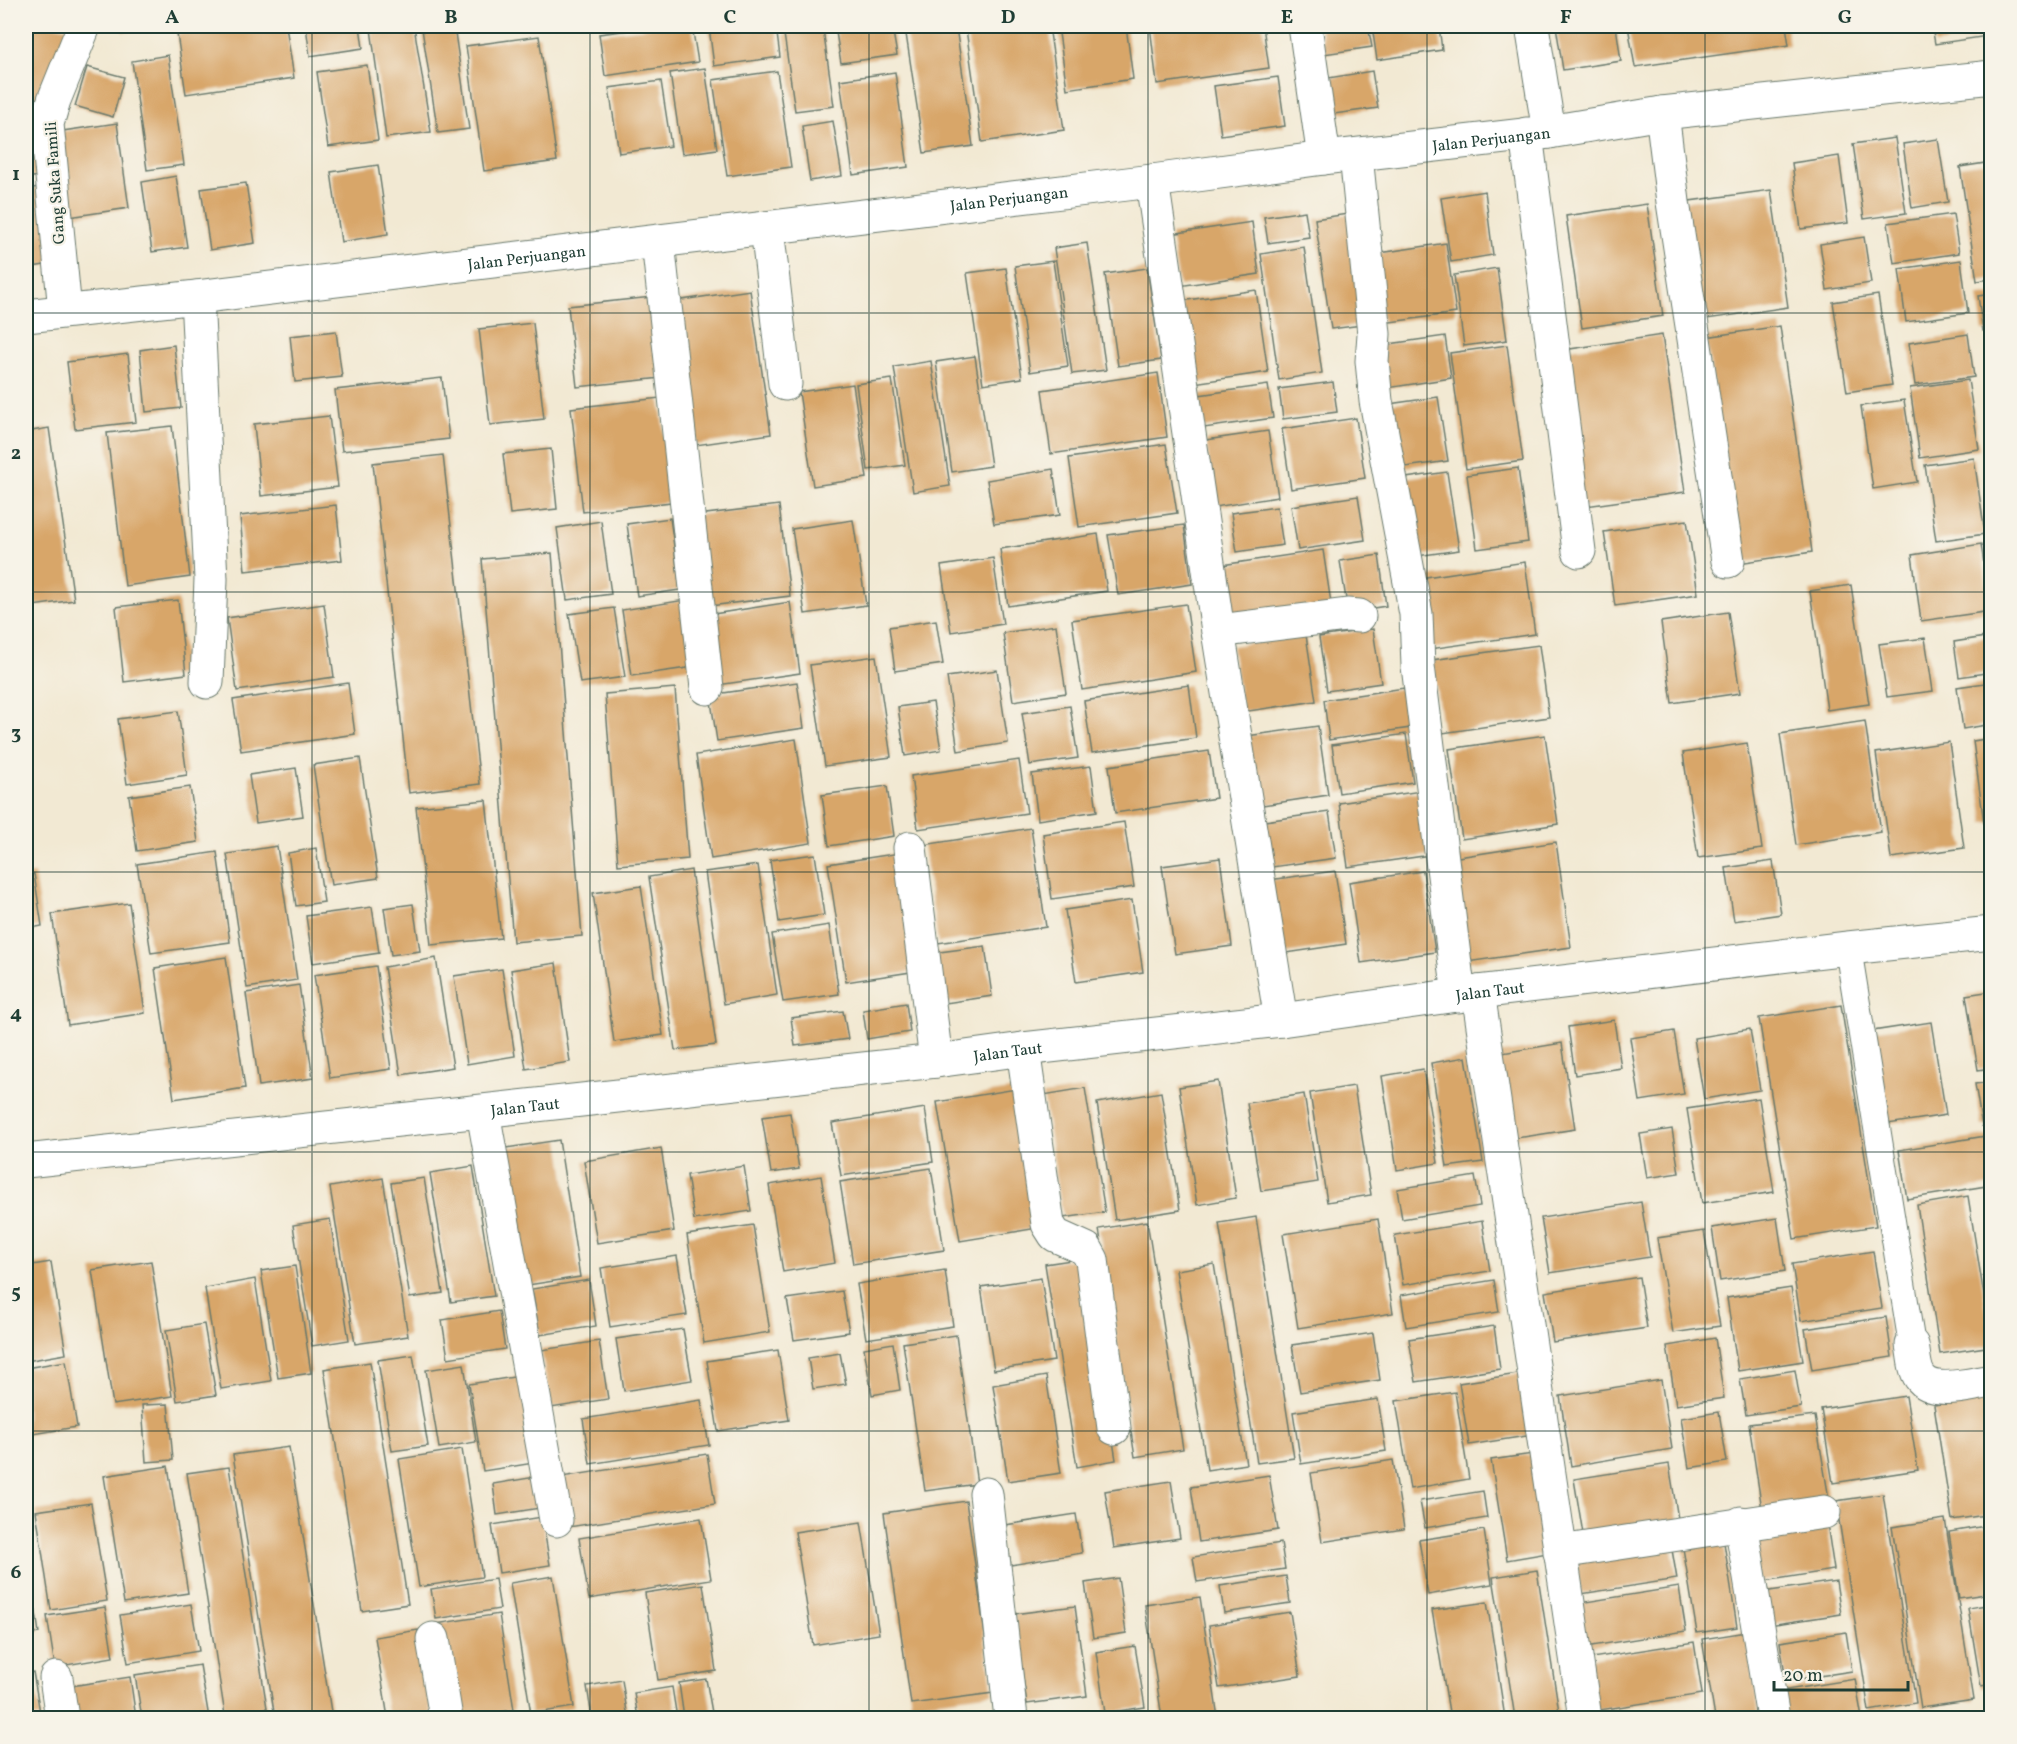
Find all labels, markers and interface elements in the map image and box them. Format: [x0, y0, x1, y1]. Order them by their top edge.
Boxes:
text: A [165, 4, 179, 32]
text: B [444, 4, 458, 32]
text: C [724, 4, 737, 32]
text: D [1001, 4, 1015, 32]
text: E [1281, 4, 1293, 32]
text: F [1560, 4, 1572, 32]
text: G [1838, 4, 1852, 32]
street label: Gang Suka Famili [41, 121, 71, 245]
street label: Jalan Perjuangan [1431, 123, 1552, 158]
text: 1 [12, 161, 20, 189]
street label: Jalan Perjuangan [949, 182, 1070, 218]
street label: Jalan Perjuangan [466, 241, 587, 277]
text: 2 [11, 440, 21, 468]
text: 3 [11, 720, 21, 748]
street label: Jalan Taut [1454, 977, 1526, 1008]
text: 4 [10, 1000, 22, 1028]
street label: Jalan Taut [972, 1038, 1044, 1069]
street label: Jalan Taut [490, 1093, 561, 1123]
text: 5 [11, 1279, 21, 1307]
text: 6 [11, 1559, 22, 1587]
scale bar [1774, 1654, 1908, 1692]
text: 20 m [1783, 1664, 1823, 1689]

